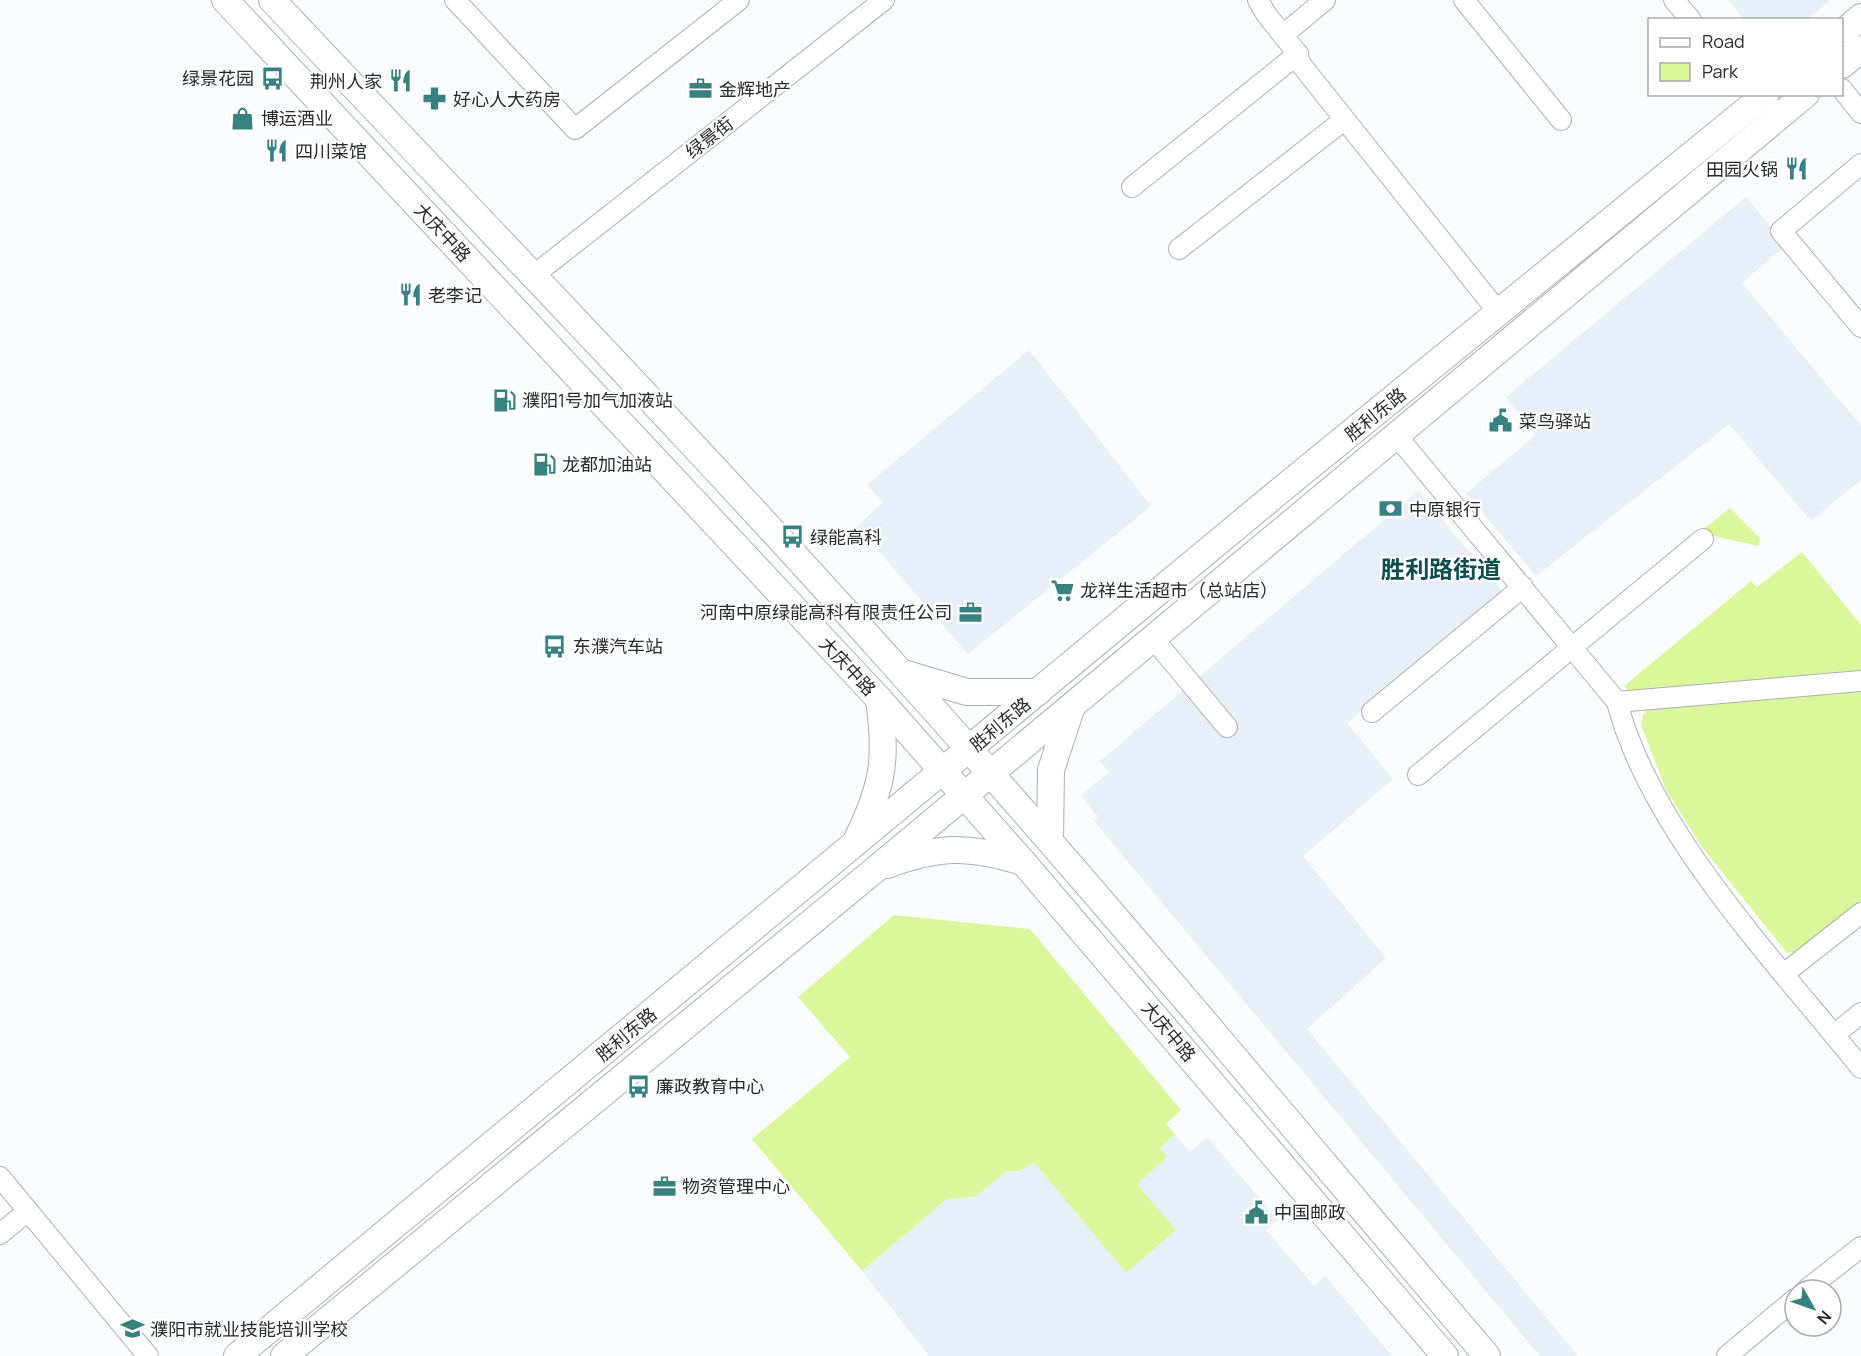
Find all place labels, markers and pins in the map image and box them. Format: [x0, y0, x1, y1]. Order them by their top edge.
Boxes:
bus stop icon: 绿景花园 [259, 65, 285, 91]
place label: 绿景花园 [182, 66, 254, 90]
restaurant icon: 荆州人家 [387, 68, 413, 94]
place label: 荆州人家 [310, 69, 382, 93]
office icon: 金辉地产 [688, 76, 714, 102]
place label: 金辉地产 [719, 77, 791, 101]
pharmacy icon: 好心人大药房 [422, 86, 448, 112]
place label: 好心人大药房 [453, 87, 561, 111]
shop icon: 博运酒业 [230, 105, 256, 131]
place label: 博运酒业 [261, 106, 333, 130]
restaurant icon: 四川菜馆 [264, 138, 290, 164]
place label: 四川菜馆 [295, 139, 367, 163]
restaurant icon: 田园火锅 [1783, 156, 1809, 182]
place label: 田园火锅 [1706, 157, 1778, 181]
restaurant icon: 老李记 [397, 282, 423, 308]
place label: 老李记 [428, 283, 482, 307]
fuel station icon: 濮阳1号加气加液站 [491, 387, 517, 413]
place label: 濮阳1号加气加液站 [522, 388, 673, 412]
public building icon: 菜鸟驿站 [1488, 408, 1514, 434]
place label: 菜鸟驿站 [1519, 409, 1591, 433]
fuel station icon: 龙都加油站 [531, 451, 557, 477]
place label: 龙都加油站 [562, 452, 652, 476]
bank icon: 中原银行 [1378, 496, 1404, 522]
place label: 中原银行 [1409, 497, 1481, 521]
bus stop icon: 绿能高科 [779, 524, 805, 550]
place label: 绿能高科 [810, 525, 882, 549]
supermarket icon: 龙祥生活超市（总站店） [1049, 577, 1075, 603]
place label: 龙祥生活超市（总站店） [1080, 578, 1278, 602]
office icon: 河南中原绿能高科有限责任公司 [957, 599, 983, 625]
place label: 河南中原绿能高科有限责任公司 [700, 600, 952, 624]
bus stop icon: 东濮汽车站 [542, 633, 568, 659]
place label: 东濮汽车站 [573, 634, 663, 658]
bus stop icon: 廉政教育中心 [625, 1073, 651, 1099]
place label: 廉政教育中心 [656, 1074, 764, 1098]
office icon: 物资管理中心 [651, 1173, 677, 1199]
place label: 物资管理中心 [682, 1174, 790, 1198]
public building icon: 中国邮政 [1243, 1199, 1269, 1225]
place label: 中国邮政 [1274, 1200, 1346, 1224]
school or university icon: 濮阳市就业技能培训学校 [119, 1316, 145, 1342]
place label: 濮阳市就业技能培训学校 [150, 1317, 348, 1341]

